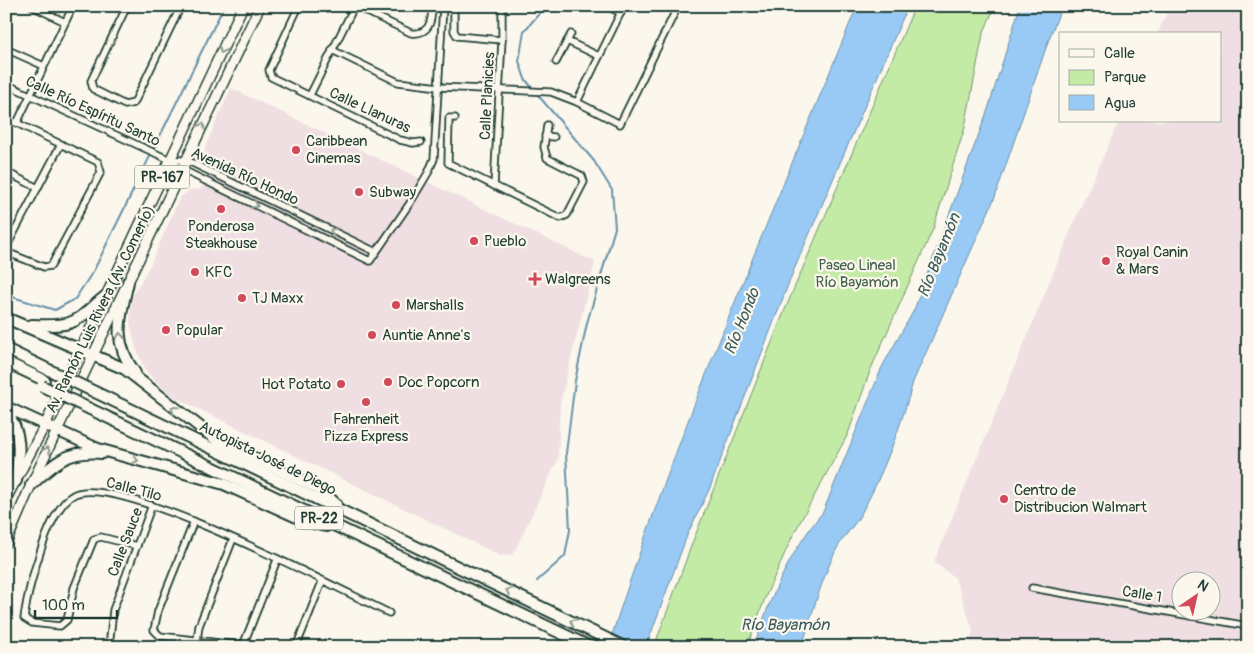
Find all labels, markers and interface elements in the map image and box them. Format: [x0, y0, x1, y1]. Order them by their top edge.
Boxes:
legend [1059, 32, 1222, 122]
text: Calle [1104, 44, 1135, 63]
one-way arrow [218, 45, 229, 54]
street label: Calle Planicies [476, 51, 499, 140]
text: Parque [1104, 68, 1147, 87]
street label: Calle Río Espíritu Santo [22, 72, 163, 151]
street label: Calle Llanuras [326, 83, 414, 138]
text: Agua [1104, 94, 1136, 113]
one-way arrow [196, 122, 206, 131]
place label: Caribbean Cinemas [306, 132, 367, 168]
street label: Avenida Río Hondo [188, 143, 302, 210]
marker: Caribbean Cinemas [290, 144, 302, 156]
road number: PR-167 [134, 166, 190, 188]
place label: Subway [369, 183, 417, 202]
marker: Subway [353, 186, 365, 198]
one-way arrow [250, 199, 259, 209]
street label: Av. Ramón Luis Rivera (Av. Comerío) [42, 202, 159, 416]
marker: Ponderosa Steakhouse [215, 203, 227, 215]
water label: Río Bayamón [913, 210, 965, 300]
place label: Ponderosa Steakhouse [185, 217, 258, 253]
one-way arrow [329, 227, 338, 237]
place label: Pueblo [484, 232, 526, 251]
marker: Pueblo [468, 235, 480, 247]
place label: Royal Canin & Mars [1116, 243, 1188, 279]
marker: Royal Canin & Mars [1100, 255, 1112, 267]
park label: Paseo Lineal Río Bayamón [815, 256, 899, 292]
place label: KFC [205, 263, 232, 282]
marker: KFC [189, 266, 201, 278]
place label: Walgreens [545, 270, 611, 289]
marker: Walgreens [529, 273, 541, 285]
water label: Río Hondo [720, 284, 765, 357]
place label: TJ Maxx [252, 289, 304, 308]
marker: TJ Maxx [236, 292, 248, 304]
place label: Marshalls [406, 296, 464, 315]
marker: Marshalls [390, 299, 402, 311]
place label: Popular [176, 321, 224, 340]
marker: Popular [160, 324, 172, 336]
place label: Auntie Anne's [382, 326, 470, 345]
marker: Auntie Anne's [366, 329, 378, 341]
one-way arrow [115, 332, 126, 340]
place label: Doc Popcorn [398, 373, 479, 392]
place label: Hot Potato [261, 375, 331, 394]
marker: Doc Popcorn [382, 376, 394, 388]
marker: Hot Potato [335, 378, 347, 390]
marker: Fahrenheit Pizza Express [360, 396, 372, 408]
one-way arrow [171, 405, 180, 414]
place label: Fahrenheit Pizza Express [324, 410, 408, 446]
street label: Autopista José de Diego [196, 417, 339, 500]
one-way arrow [41, 447, 51, 456]
one-way arrow [130, 455, 138, 465]
street label: Calle Tilo [104, 473, 164, 506]
place label: Centro de Distribucion Walmart [1014, 481, 1148, 517]
marker: Centro de Distribucion Walmart [998, 493, 1010, 505]
street label: Calle Sauce [104, 505, 147, 579]
road number: PR-22 [295, 506, 343, 530]
north arrow [1172, 570, 1222, 620]
text: N [1194, 576, 1212, 595]
street label: Calle 1 [1121, 582, 1163, 607]
one-way arrow [505, 587, 514, 597]
scale bar [35, 588, 118, 620]
text: 100 m [42, 596, 85, 615]
water label: Río Bayamón [741, 615, 830, 635]
one-way arrow [569, 618, 578, 628]

